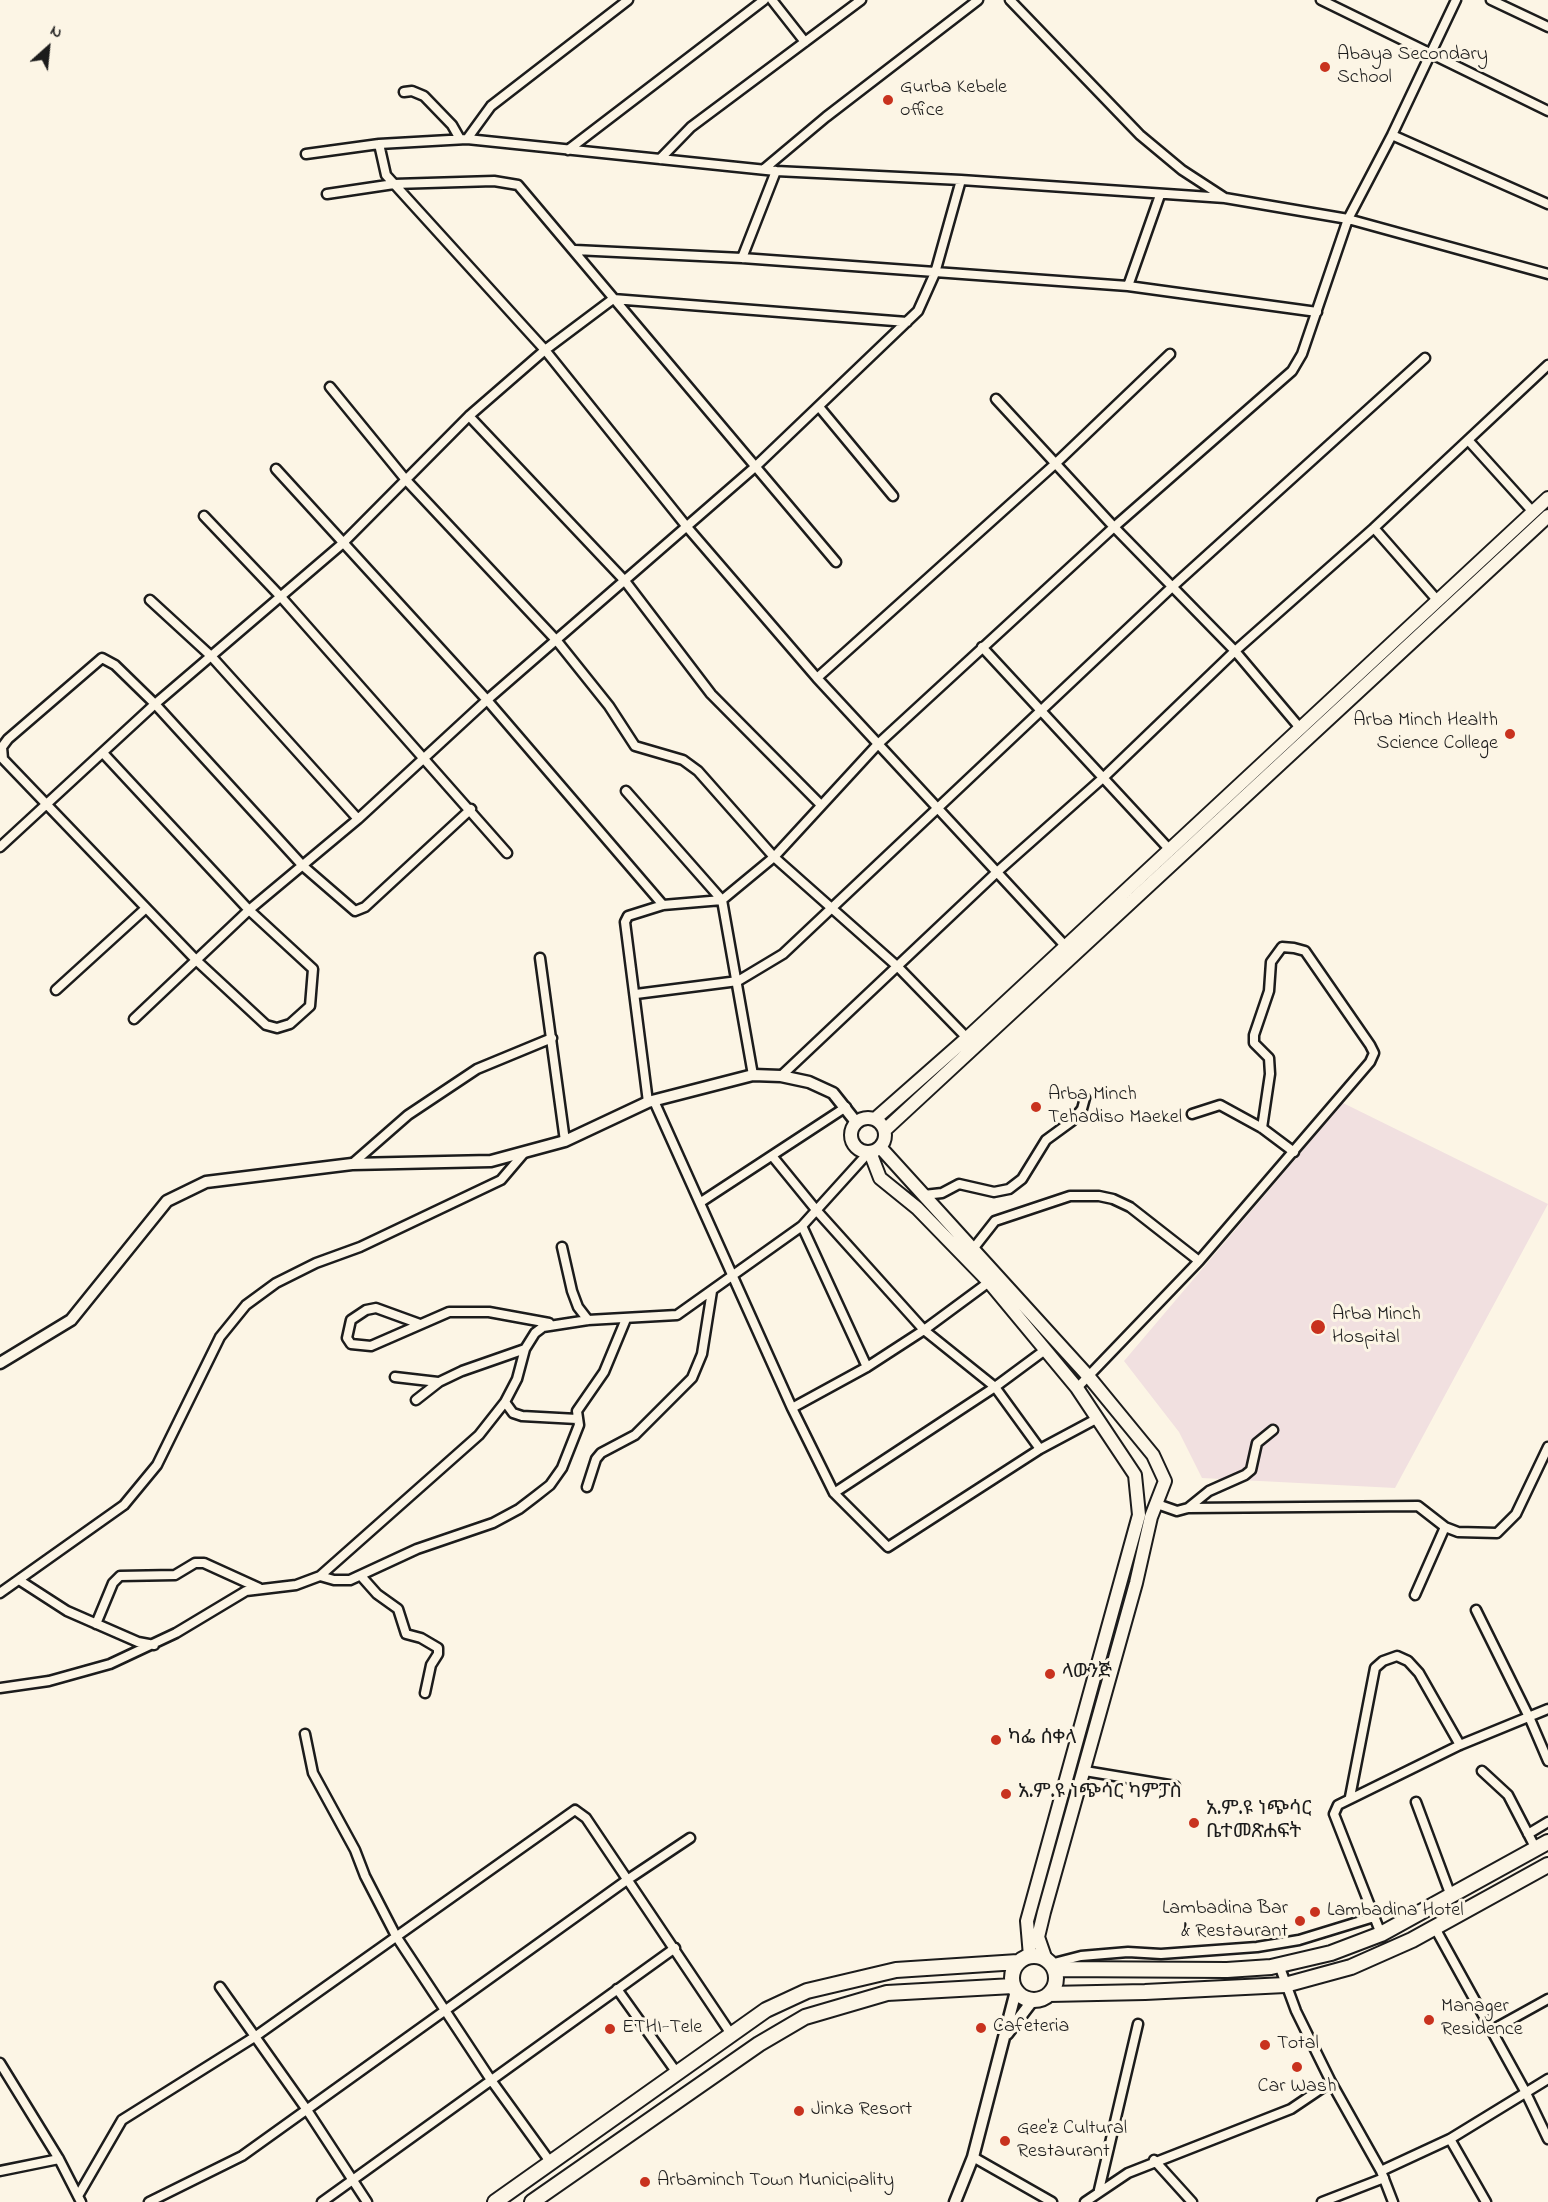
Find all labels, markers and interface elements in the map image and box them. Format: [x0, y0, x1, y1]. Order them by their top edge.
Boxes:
north arrow [18, 18, 78, 78]
text: N [46, 19, 66, 45]
place label: Abaya Secondary School [1337, 44, 1488, 91]
marker: Abaya Secondary School [1318, 60, 1332, 74]
place label: Gurba Kebele office [900, 77, 1007, 124]
marker: Gurba Kebele office [881, 93, 895, 107]
place label: Arba Minch Health Science College [1353, 710, 1498, 757]
marker: Arba Minch Health Science College [1503, 727, 1517, 741]
place label: Arba Minch Tehadiso Maekel [1048, 1084, 1182, 1131]
marker: Arba Minch Tehadiso Maekel [1029, 1100, 1043, 1114]
place label: Arba Minch Hospital [1332, 1304, 1421, 1351]
marker: Arba Minch Hospital [1309, 1318, 1327, 1336]
place label: ላውንጅ [1062, 1662, 1112, 1686]
marker: ላውንጅ [1043, 1667, 1057, 1681]
place label: ካፌ ሰቀላ [1008, 1728, 1077, 1752]
marker: ካፌ ሰቀላ [989, 1733, 1003, 1747]
place label: አ.ም.ዩ ነጭሳር ካምፓስ [1018, 1782, 1182, 1806]
marker: አ.ም.ዩ ነጭሳር ካምፓስ [999, 1787, 1013, 1801]
place label: አ.ም.ዩ ነጭሳር ቤተመጽሐፍት [1206, 1799, 1312, 1846]
marker: አ.ም.ዩ ነጭሳር ቤተመጽሐፍት [1187, 1816, 1201, 1830]
place label: Lambadina Bar & Restaurant [1162, 1898, 1288, 1945]
place label: Lambadina Hotel [1327, 1900, 1464, 1924]
marker: Lambadina Hotel [1308, 1905, 1322, 1919]
marker: Lambadina Bar & Restaurant [1293, 1914, 1307, 1928]
place label: Manager Residence [1441, 1996, 1523, 2043]
marker: Manager Residence [1422, 2013, 1436, 2027]
place label: Cafeteria [993, 2016, 1069, 2040]
place label: ETHI-Tele [622, 2017, 702, 2041]
marker: Cafeteria [974, 2021, 988, 2035]
marker: ETHI-Tele [603, 2022, 617, 2036]
place label: Total [1277, 2033, 1319, 2057]
marker: Total [1258, 2038, 1272, 2052]
marker: Car Wash [1290, 2060, 1304, 2074]
place label: Car Wash [1258, 2076, 1336, 2100]
place label: Jinka Resort [811, 2099, 912, 2123]
marker: Jinka Resort [792, 2104, 806, 2118]
place label: Gee'z Cultural Restaurant [1017, 2118, 1127, 2165]
marker: Gee'z Cultural Restaurant [998, 2134, 1012, 2148]
place label: Arbaminch Town Municipality [657, 2170, 894, 2194]
marker: Arbaminch Town Municipality [638, 2175, 652, 2189]

